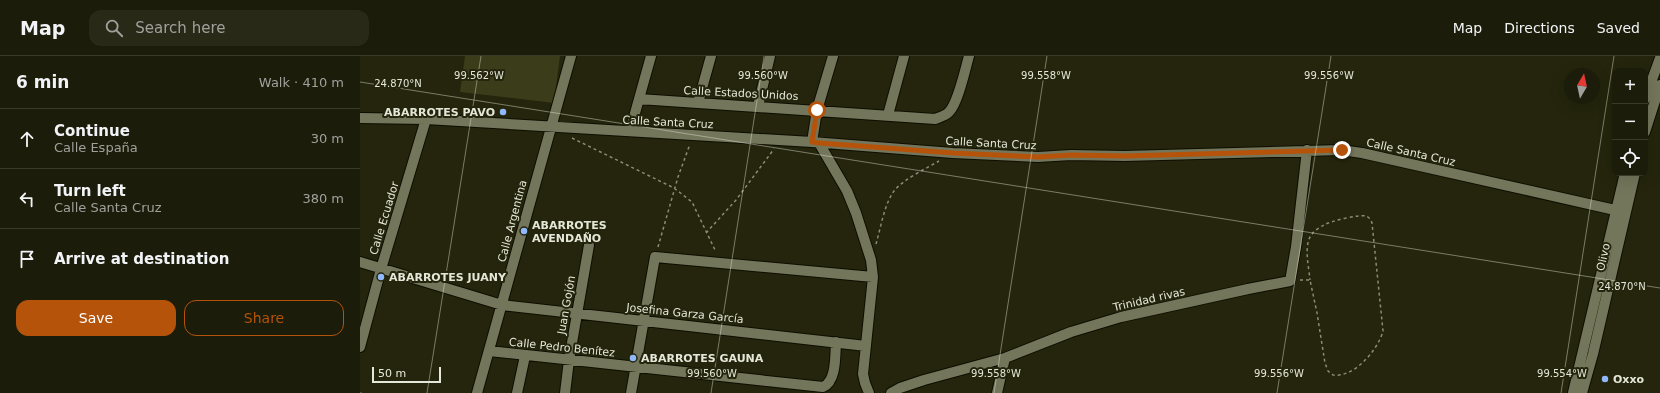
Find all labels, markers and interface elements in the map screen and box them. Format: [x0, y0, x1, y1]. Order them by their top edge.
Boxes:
search box [89, 10, 369, 46]
text: Map [20, 17, 65, 39]
icon: search [103, 17, 125, 39]
text: Search here [135, 19, 225, 37]
text: Map [1453, 20, 1482, 36]
text: Directions [1504, 20, 1575, 36]
text: Saved [1597, 20, 1640, 36]
north arrow [1564, 68, 1600, 104]
map controls [1612, 68, 1648, 176]
button: + [1612, 68, 1648, 104]
text: 99.562°W [454, 70, 504, 81]
text: 99.560°W [738, 70, 788, 81]
text: 99.558°W [1021, 70, 1071, 81]
text: 99.556°W [1304, 70, 1354, 81]
text: 6 min [16, 72, 69, 92]
text: Walk · 410 m [259, 75, 344, 90]
text: 24.870°N [374, 78, 422, 89]
street label: Calle Estados Unidos [683, 84, 799, 103]
route start [808, 101, 826, 119]
button: − [1612, 104, 1648, 140]
place label: ABARROTES PAVO [384, 106, 495, 119]
marker: ABARROTES PAVO [498, 107, 508, 117]
street label: Calle Santa Cruz [622, 114, 714, 131]
text: Continue [54, 122, 130, 140]
icon: ahead [16, 128, 38, 150]
text: 30 m [311, 131, 344, 146]
street label: Calle Santa Cruz [945, 135, 1037, 152]
street label: Calle Santa Cruz [1365, 136, 1457, 169]
text: Calle España [54, 140, 138, 155]
button: locate [1612, 140, 1648, 176]
route end [1333, 141, 1351, 159]
street label: Calle Argentina [495, 179, 530, 264]
street label: Calle Ecuador [367, 180, 402, 256]
text: Turn left [54, 182, 126, 200]
icon: left [16, 188, 38, 210]
text: 380 m [302, 191, 344, 206]
text: Calle Santa Cruz [54, 200, 162, 215]
place label: ABARROTES AVENDAÑO [532, 219, 607, 245]
marker: ABARROTES AVENDAÑO [519, 226, 529, 236]
street label: Olivo [1594, 242, 1613, 272]
icon: arrive [16, 248, 38, 270]
text: Arrive at destination [54, 250, 229, 268]
place label: ABARROTES JUANY [389, 271, 507, 284]
marker: ABARROTES JUANY [376, 272, 386, 282]
street label: Juan Gojón [555, 275, 578, 336]
text: 24.870°N [1598, 281, 1646, 292]
street label: Trinidad rivas [1111, 285, 1187, 314]
button: Save [16, 300, 176, 336]
button: Share [184, 300, 344, 336]
street label: Josefina Garza García [625, 301, 744, 326]
street label: Calle Pedro Benítez [508, 335, 616, 360]
place label: ABARROTES GAUNA [641, 352, 764, 365]
marker: ABARROTES GAUNA [628, 353, 638, 363]
scale bar [372, 365, 441, 384]
text: 50 m [378, 367, 406, 380]
text: 99.560°W [687, 368, 737, 379]
text: 99.558°W [971, 368, 1021, 379]
text: 99.556°W [1254, 368, 1304, 379]
text: 99.554°W [1537, 368, 1587, 379]
place label: Oxxo [1613, 373, 1645, 386]
marker: Oxxo [1600, 374, 1610, 384]

